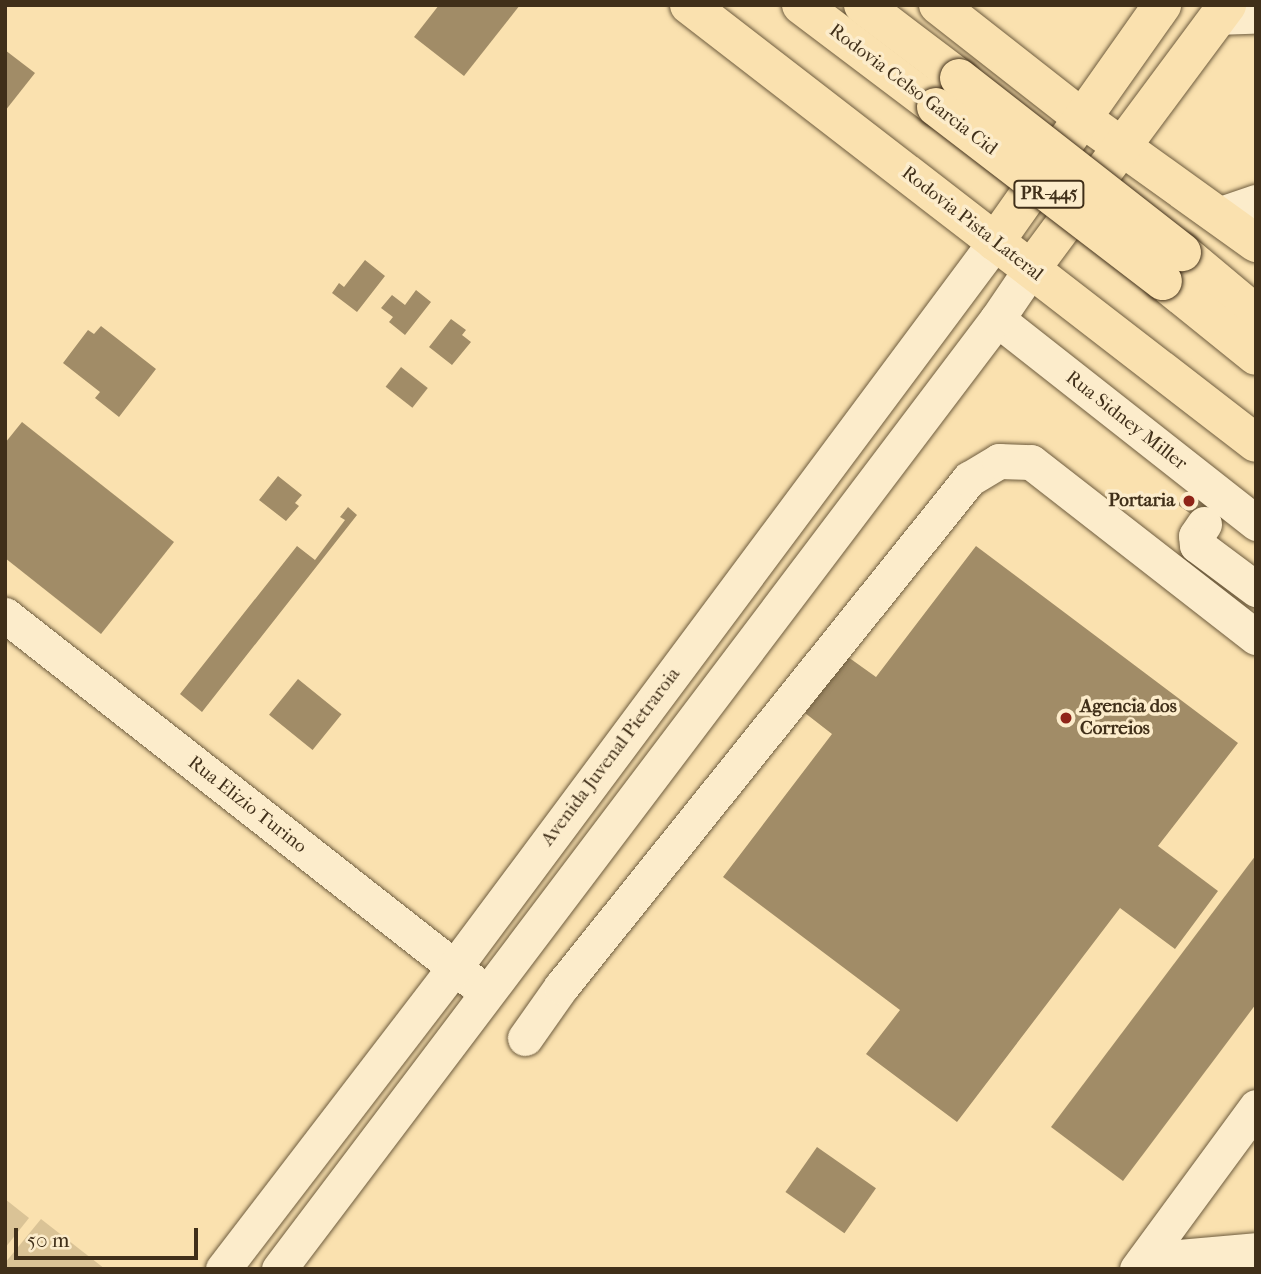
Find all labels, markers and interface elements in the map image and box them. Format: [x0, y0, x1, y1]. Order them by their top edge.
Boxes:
street label: Rodovia Celso Garcia Cid [824, 19, 1002, 161]
street label: Rodovia Pista Lateral [897, 162, 1047, 286]
road number: PR-445 [1012, 180, 1086, 209]
street label: Rua Sidney Miller [1061, 367, 1191, 475]
place label: Portaria [1108, 490, 1175, 512]
marker: Portaria [1181, 493, 1197, 509]
street label: Avenida Juvenal Pietraroia [537, 663, 685, 851]
place label: Agencia dos Correios [1080, 696, 1177, 740]
marker: Agencia dos Correios [1058, 710, 1074, 726]
street label: Rua Elizio Turino [183, 752, 311, 858]
scale bar [18, 1214, 201, 1258]
text: 50 m [27, 1228, 70, 1252]

